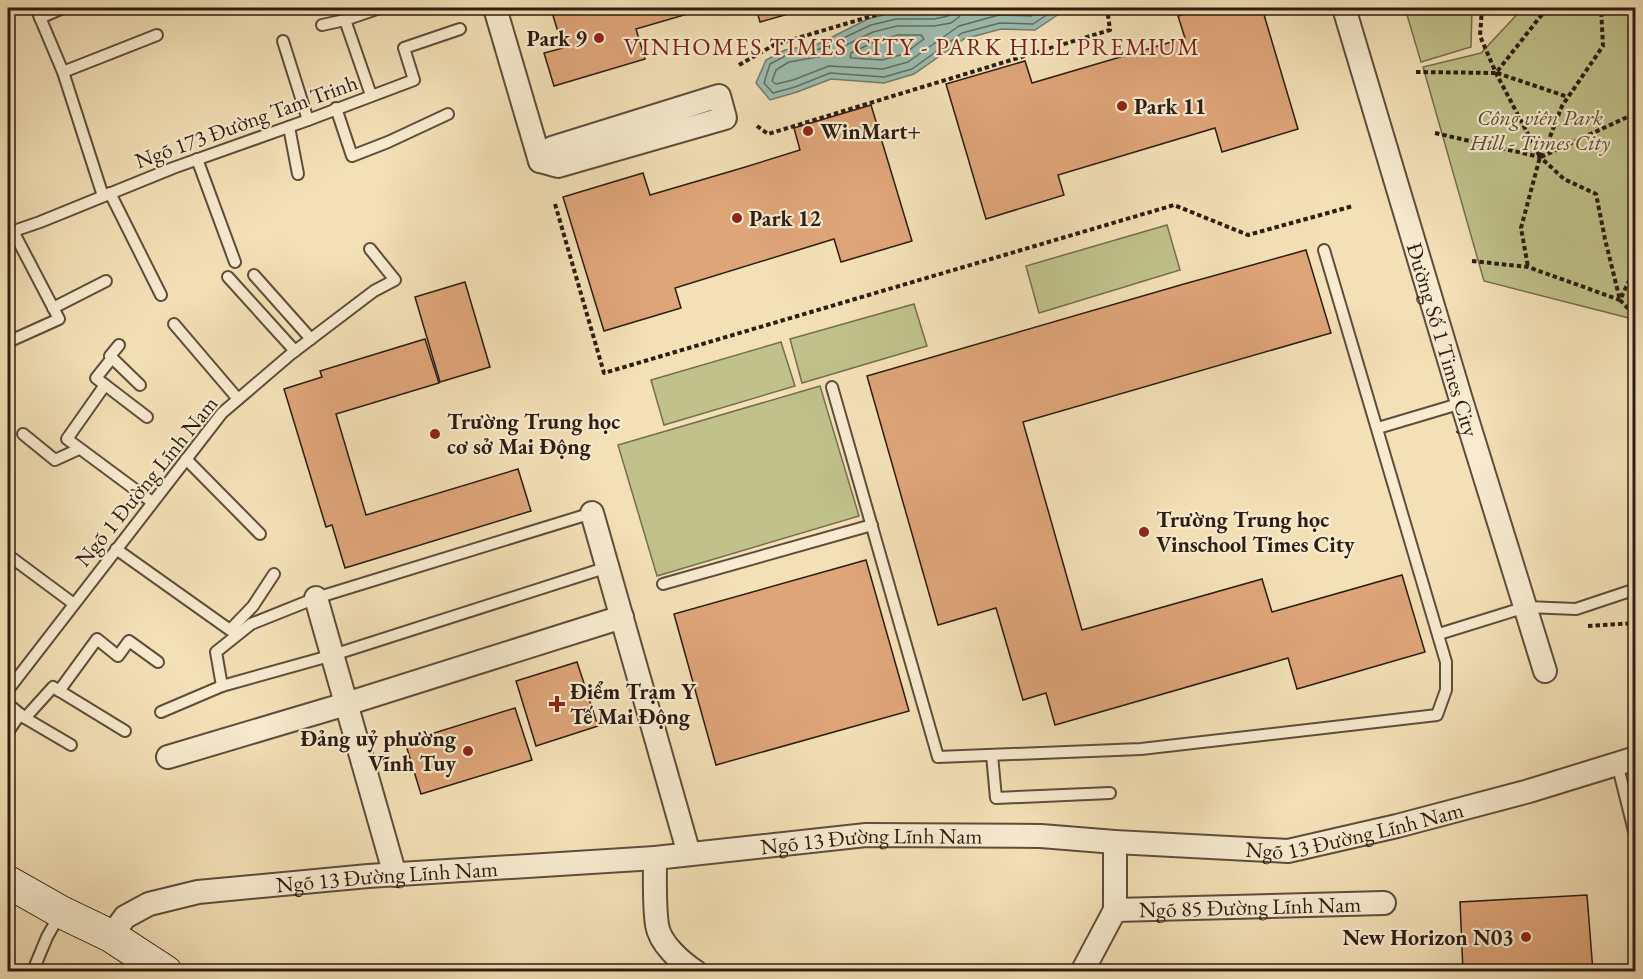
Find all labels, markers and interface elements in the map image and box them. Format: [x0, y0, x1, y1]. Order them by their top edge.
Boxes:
place label: Park 9 [527, 24, 587, 53]
marker: Park 9 [592, 31, 606, 45]
district label: VINHOMES TIMES CITY - PARK HILL PREMIUM [624, 31, 1200, 62]
street label: Ngõ 173 Đường Tam Trinh [131, 68, 362, 175]
place label: Park 11 [1134, 92, 1206, 121]
marker: Park 11 [1115, 99, 1129, 113]
park label: Công viên Park Hill - Times City [1469, 103, 1610, 157]
place label: WinMart+ [820, 117, 921, 146]
marker: WinMart+ [801, 124, 815, 138]
place label: Park 12 [749, 204, 821, 233]
marker: Park 12 [730, 211, 744, 225]
street label: Đường Số 1 Times City [1400, 239, 1486, 441]
street label: Ngõ 1 Đường Lĩnh Nam [68, 390, 224, 573]
place label: Trường Trung học cơ sở Mai Động [447, 407, 620, 461]
marker: Trường Trung học cơ sở Mai Động [428, 427, 442, 441]
place label: Trường Trung học Vinschool Times City [1156, 505, 1355, 559]
marker: Trường Trung học Vinschool Times City [1137, 525, 1151, 539]
place label: Điểm Trạm Y Tế Mai Động [570, 677, 697, 731]
marker: Điểm Trạm Y Tế Mai Động [548, 695, 566, 713]
place label: Đảng uỷ phường Vĩnh Tuy [300, 724, 457, 778]
marker: Đảng uỷ phường Vĩnh Tuy [461, 744, 475, 758]
street label: Ngõ 13 Đường Lĩnh Nam [1245, 795, 1467, 866]
street label: Ngõ 13 Đường Lĩnh Nam [759, 821, 982, 861]
street label: Ngõ 13 Đường Lĩnh Nam [275, 854, 499, 900]
street label: Ngõ 85 Đường Lĩnh Nam [1138, 890, 1362, 924]
place label: New Horizon N03 [1342, 923, 1514, 952]
marker: New Horizon N03 [1519, 930, 1533, 944]

